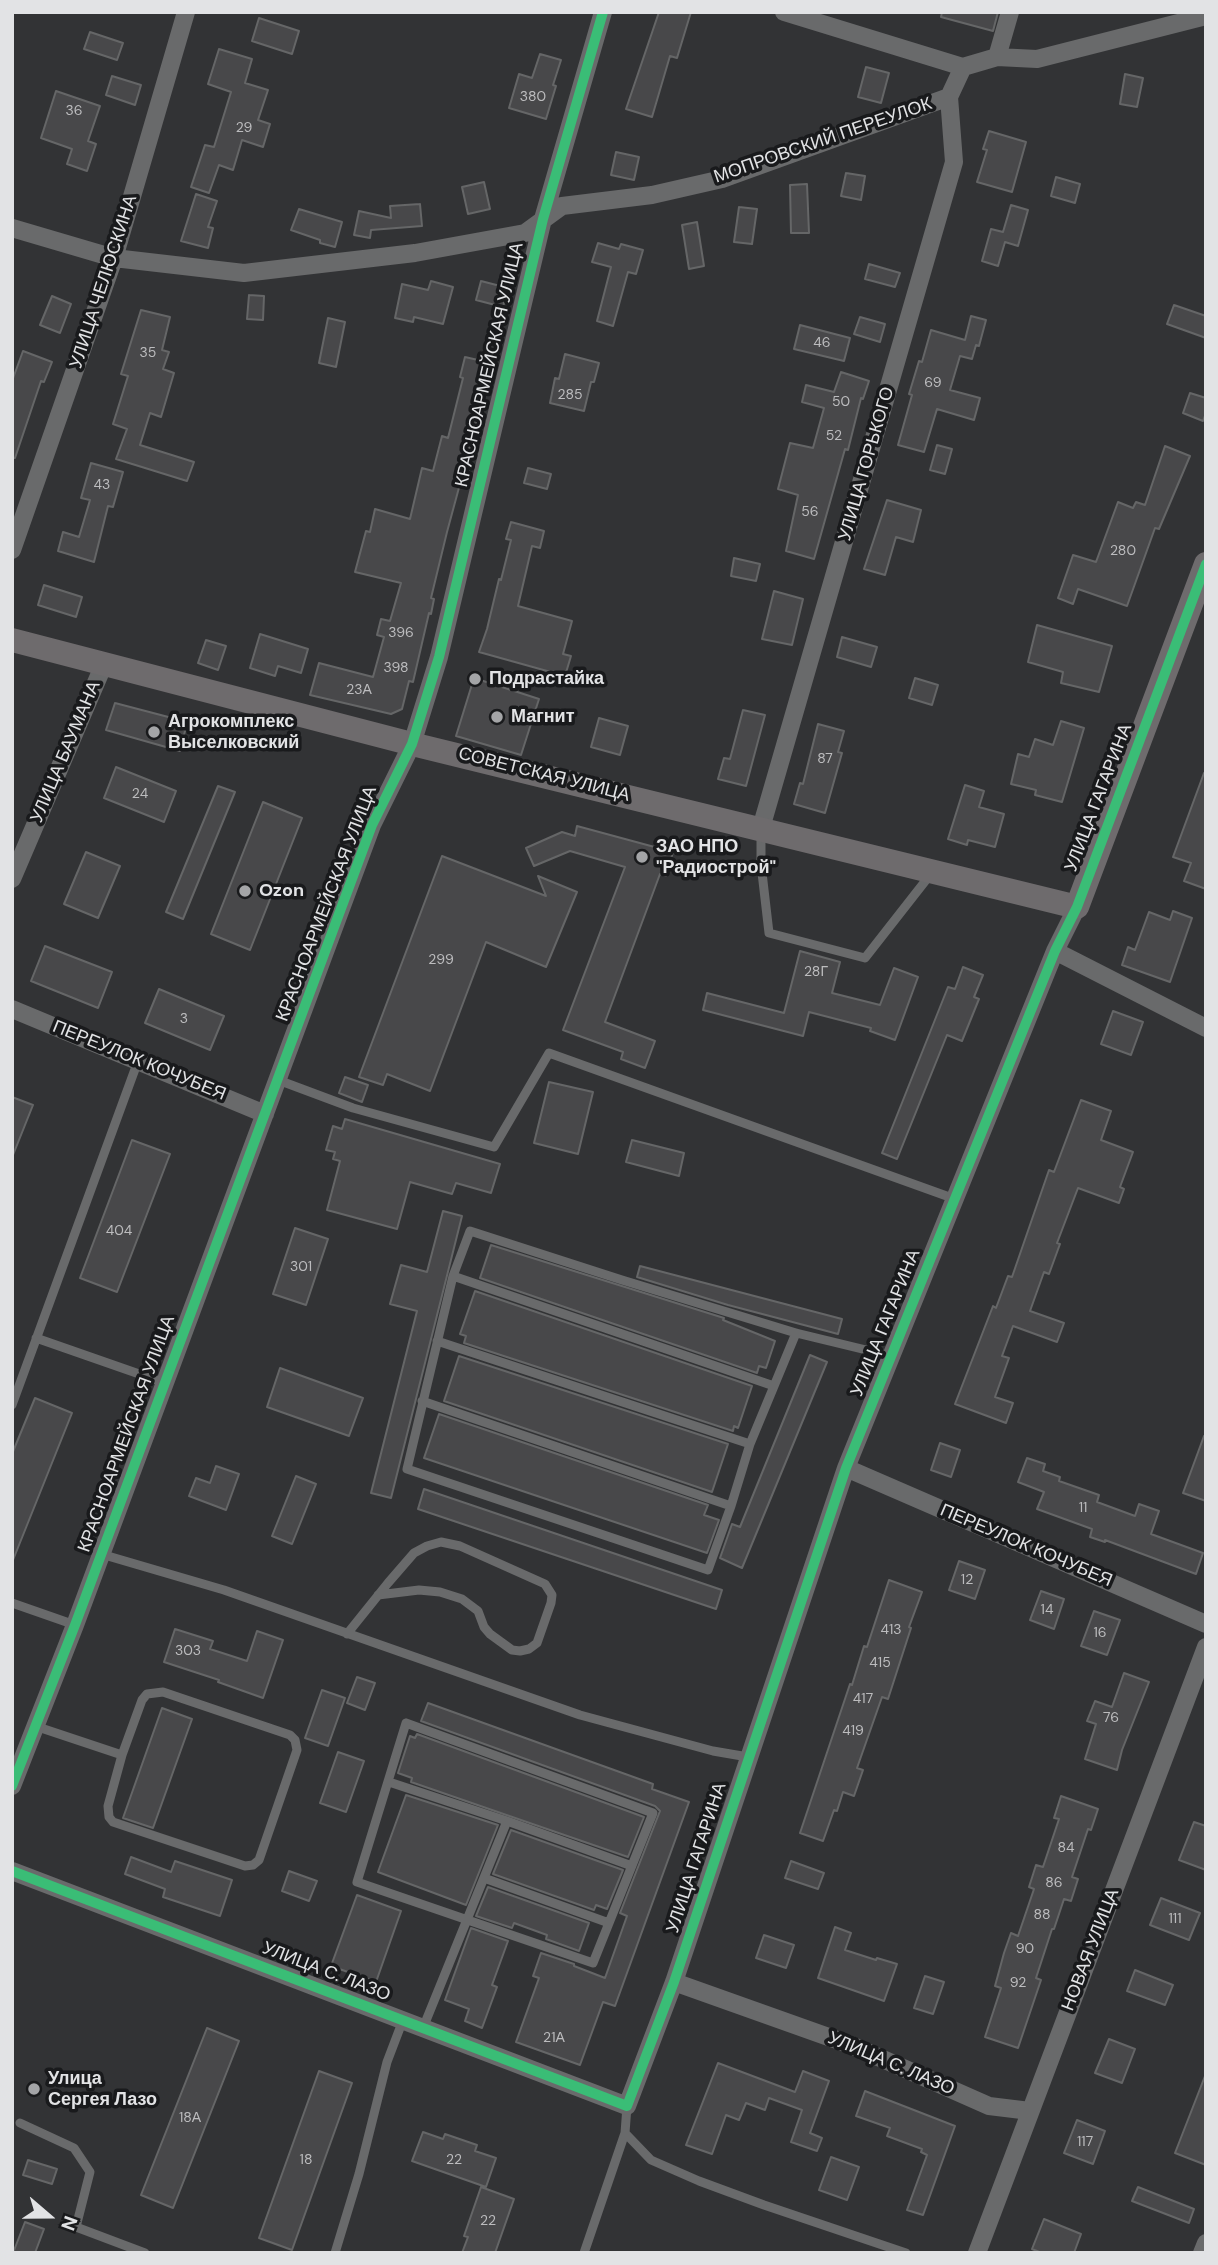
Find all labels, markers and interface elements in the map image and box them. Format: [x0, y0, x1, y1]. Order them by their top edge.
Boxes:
house number: 380 [520, 89, 546, 105]
street label: МОПРОВСКИЙ ПЕРЕУЛОК [711, 93, 935, 189]
house number: 36 [65, 103, 83, 119]
house number: 29 [236, 120, 252, 136]
street label: УЛИЦА ЧЕЛЮСКИНА [66, 193, 142, 371]
street label: КРАСНОАРМЕЙСКАЯ УЛИЦА [451, 241, 529, 489]
house number: 46 [813, 335, 831, 351]
house number: 35 [140, 345, 156, 361]
house number: 69 [924, 375, 942, 391]
street label: УЛИЦА ГОРЬКОГО [835, 384, 899, 544]
house number: 285 [558, 387, 582, 403]
house number: 50 [832, 394, 850, 410]
house number: 52 [826, 428, 842, 444]
house number: 43 [94, 477, 110, 493]
house number: 56 [801, 504, 819, 520]
house number: 280 [1110, 543, 1136, 559]
house number: 396 [388, 625, 414, 641]
house number: 398 [384, 660, 408, 676]
place label: Подрастайка [489, 668, 604, 690]
marker: Подрастайка [467, 671, 483, 687]
street label: УЛИЦА БАУМАНА [26, 678, 106, 826]
house number: 23А [346, 682, 372, 698]
place label: Магнит [511, 706, 574, 728]
marker: Магнит [489, 709, 505, 725]
place label: Агрокомплекс Выселковский [168, 711, 299, 754]
street label: УЛИЦА ГАГАРИНА [1061, 721, 1137, 875]
marker: Агрокомплекс Выселковский [146, 724, 162, 740]
street label: СОВЕТСКАЯ УЛИЦА [456, 743, 632, 807]
house number: 87 [817, 751, 833, 767]
street label: КРАСНОАРМЕЙСКАЯ УЛИЦА [272, 783, 382, 1025]
house number: 24 [132, 786, 148, 802]
place label: ЗАО НПО "Радиострой" [656, 836, 776, 878]
marker: ЗАО НПО "Радиострой" [634, 849, 650, 865]
place label: Ozon [259, 880, 304, 902]
marker: Ozon [237, 883, 253, 899]
house number: 299 [428, 952, 454, 968]
house number: 28Г [804, 964, 828, 980]
house number: 3 [180, 1011, 188, 1027]
street label: ПЕРЕУЛОК КОЧУБЕЯ [49, 1016, 229, 1106]
house number: 404 [106, 1223, 132, 1239]
street label: УЛИЦА ГАГАРИНА [847, 1246, 925, 1400]
house number: 301 [290, 1259, 312, 1275]
street label: КРАСНОАРМЕЙСКАЯ УЛИЦА [74, 1313, 180, 1555]
street label: ПЕРЕУЛОК КОЧУБЕЯ [937, 1500, 1115, 1592]
house number: 11 [1079, 1500, 1087, 1516]
house number: 12 [961, 1572, 973, 1588]
house number: 14 [1041, 1602, 1053, 1618]
house number: 413 [880, 1622, 902, 1638]
house number: 16 [1093, 1625, 1107, 1641]
house number: 303 [175, 1643, 201, 1659]
house number: 415 [869, 1655, 891, 1671]
house number: 417 [853, 1691, 873, 1707]
house number: 76 [1103, 1710, 1119, 1726]
house number: 419 [842, 1723, 864, 1739]
street label: УЛИЦА ГАГАРИНА [663, 1780, 731, 1936]
house number: 84 [1057, 1840, 1075, 1856]
house number: 86 [1045, 1875, 1063, 1891]
street label: НОВАЯ УЛИЦА [1058, 1886, 1124, 2014]
house number: 88 [1033, 1907, 1051, 1923]
house number: 111 [1168, 1911, 1182, 1927]
street label: УЛИЦА С. ЛАЗО [259, 1938, 393, 2006]
house number: 90 [1016, 1941, 1034, 1957]
house number: 92 [1010, 1975, 1026, 1991]
street label: УЛИЦА С. ЛАЗО [824, 2028, 958, 2100]
house number: 21А [543, 2030, 565, 2046]
place label: Улица Сергея Лазо [48, 2068, 157, 2110]
marker: Улица Сергея Лазо [26, 2081, 42, 2097]
house number: 18А [179, 2110, 201, 2126]
house number: 117 [1077, 2134, 1093, 2150]
house number: 18 [300, 2152, 312, 2168]
house number: 22 [446, 2152, 462, 2168]
north arrow [14, 2181, 84, 2251]
text: N [55, 2213, 83, 2234]
house number: 22 [480, 2213, 496, 2229]

